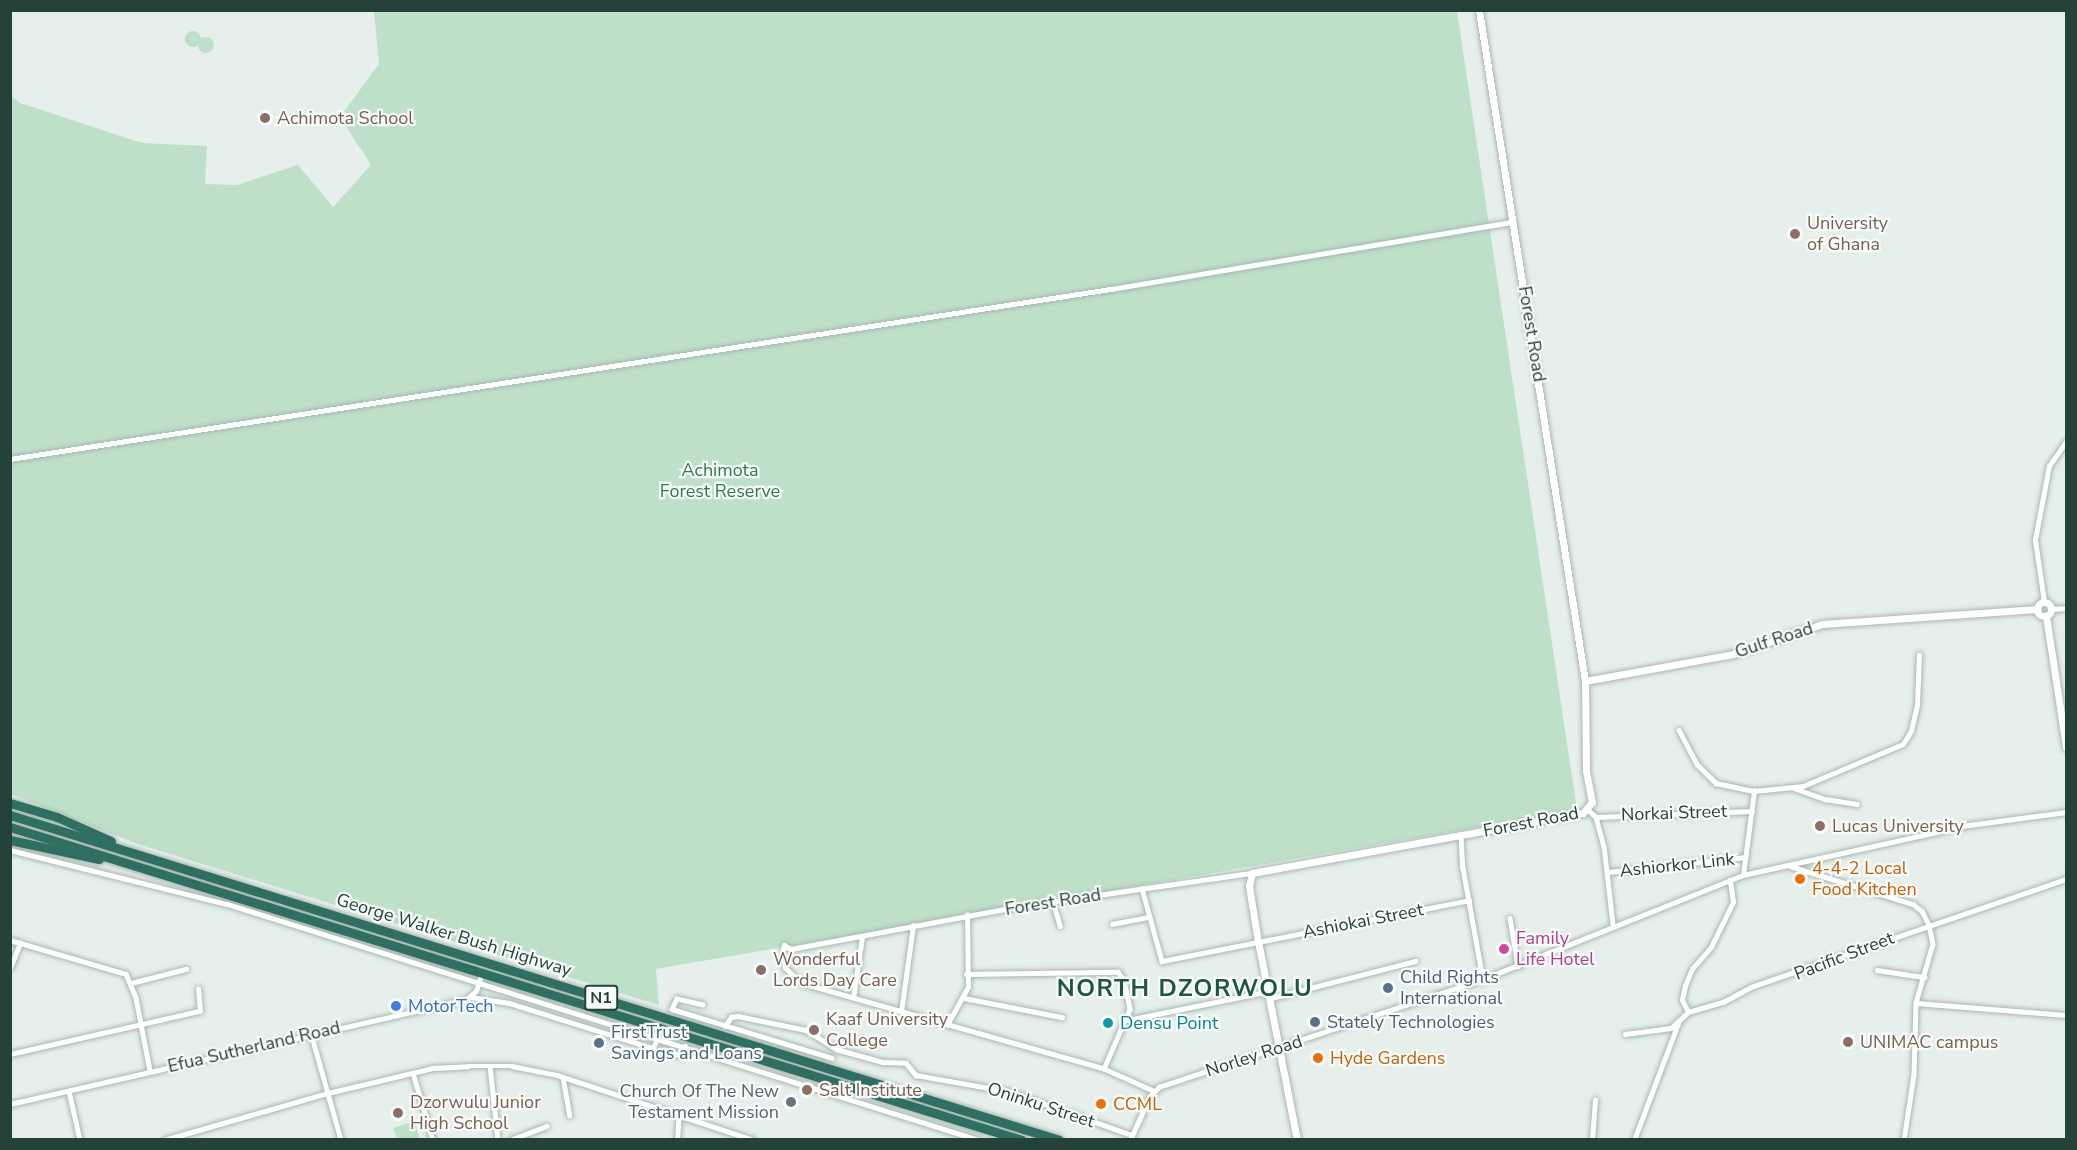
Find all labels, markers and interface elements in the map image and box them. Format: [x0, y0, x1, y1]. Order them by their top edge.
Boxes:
place label: Achimota School [277, 107, 414, 129]
marker: Achimota School [258, 111, 272, 125]
place label: University of Ghana [1807, 213, 1888, 256]
marker: University of Ghana [1788, 227, 1802, 241]
street label: Forest Road [1514, 285, 1550, 383]
park label: Achimota Forest Reserve [660, 460, 780, 502]
street label: Gulf Road [1732, 617, 1816, 663]
street label: Norkai Street [1621, 800, 1727, 826]
street label: Forest Road [1481, 802, 1581, 842]
place label: Lucas University [1832, 815, 1964, 837]
marker: Lucas University [1813, 819, 1827, 833]
street label: Ashiorkor Link [1618, 848, 1736, 882]
place label: 4-4-2 Local Food Kitchen [1812, 858, 1917, 900]
marker: 4-4-2 Local Food Kitchen [1793, 872, 1807, 886]
street label: Forest Road [1004, 884, 1102, 920]
street label: George Walker Bush Highway [334, 889, 574, 981]
street label: Ashiokai Street [1301, 899, 1425, 943]
street label: Pacific Street [1791, 927, 1897, 985]
place label: Family Life Hotel [1516, 928, 1595, 970]
marker: Family Life Hotel [1497, 942, 1511, 956]
place label: Wonderful Lords Day Care [773, 949, 897, 992]
marker: Wonderful Lords Day Care [754, 963, 768, 977]
place label: Child Rights International [1400, 967, 1502, 1010]
district label: NORTH DZORWOLU [1057, 975, 1313, 1003]
marker: Child Rights International [1381, 981, 1395, 995]
road number: N1 [583, 985, 619, 1011]
place label: MotorTech [408, 995, 494, 1017]
marker: MotorTech [389, 999, 403, 1013]
place label: Kaaf University College [826, 1009, 948, 1052]
place label: Stately Technologies [1327, 1011, 1495, 1033]
place label: Densu Point [1120, 1012, 1218, 1034]
marker: Stately Technologies [1308, 1015, 1322, 1029]
marker: Densu Point [1101, 1016, 1115, 1030]
street label: Efua Sutherland Road [166, 1017, 342, 1077]
place label: FirstTrust Savings and Loans [611, 1022, 762, 1064]
marker: Kaaf University College [807, 1023, 821, 1037]
street label: Norley Road [1203, 1030, 1305, 1082]
place label: UNIMAC campus [1860, 1031, 1999, 1053]
marker: UNIMAC campus [1841, 1035, 1855, 1049]
marker: FirstTrust Savings and Loans [592, 1036, 606, 1050]
place label: Hyde Gardens [1330, 1047, 1445, 1069]
marker: Hyde Gardens [1311, 1051, 1325, 1065]
street label: Oninku Street [985, 1078, 1097, 1132]
place label: Salt Institute [819, 1079, 922, 1101]
place label: Church Of The New Testament Mission [619, 1081, 779, 1124]
marker: Salt Institute [800, 1083, 814, 1097]
place label: Dzorwulu Junior High School [410, 1092, 541, 1134]
place label: CCML [1113, 1093, 1162, 1115]
marker: Church Of The New Testament Mission [784, 1095, 798, 1109]
marker: CCML [1094, 1097, 1108, 1111]
marker: Dzorwulu Junior High School [391, 1106, 405, 1120]

